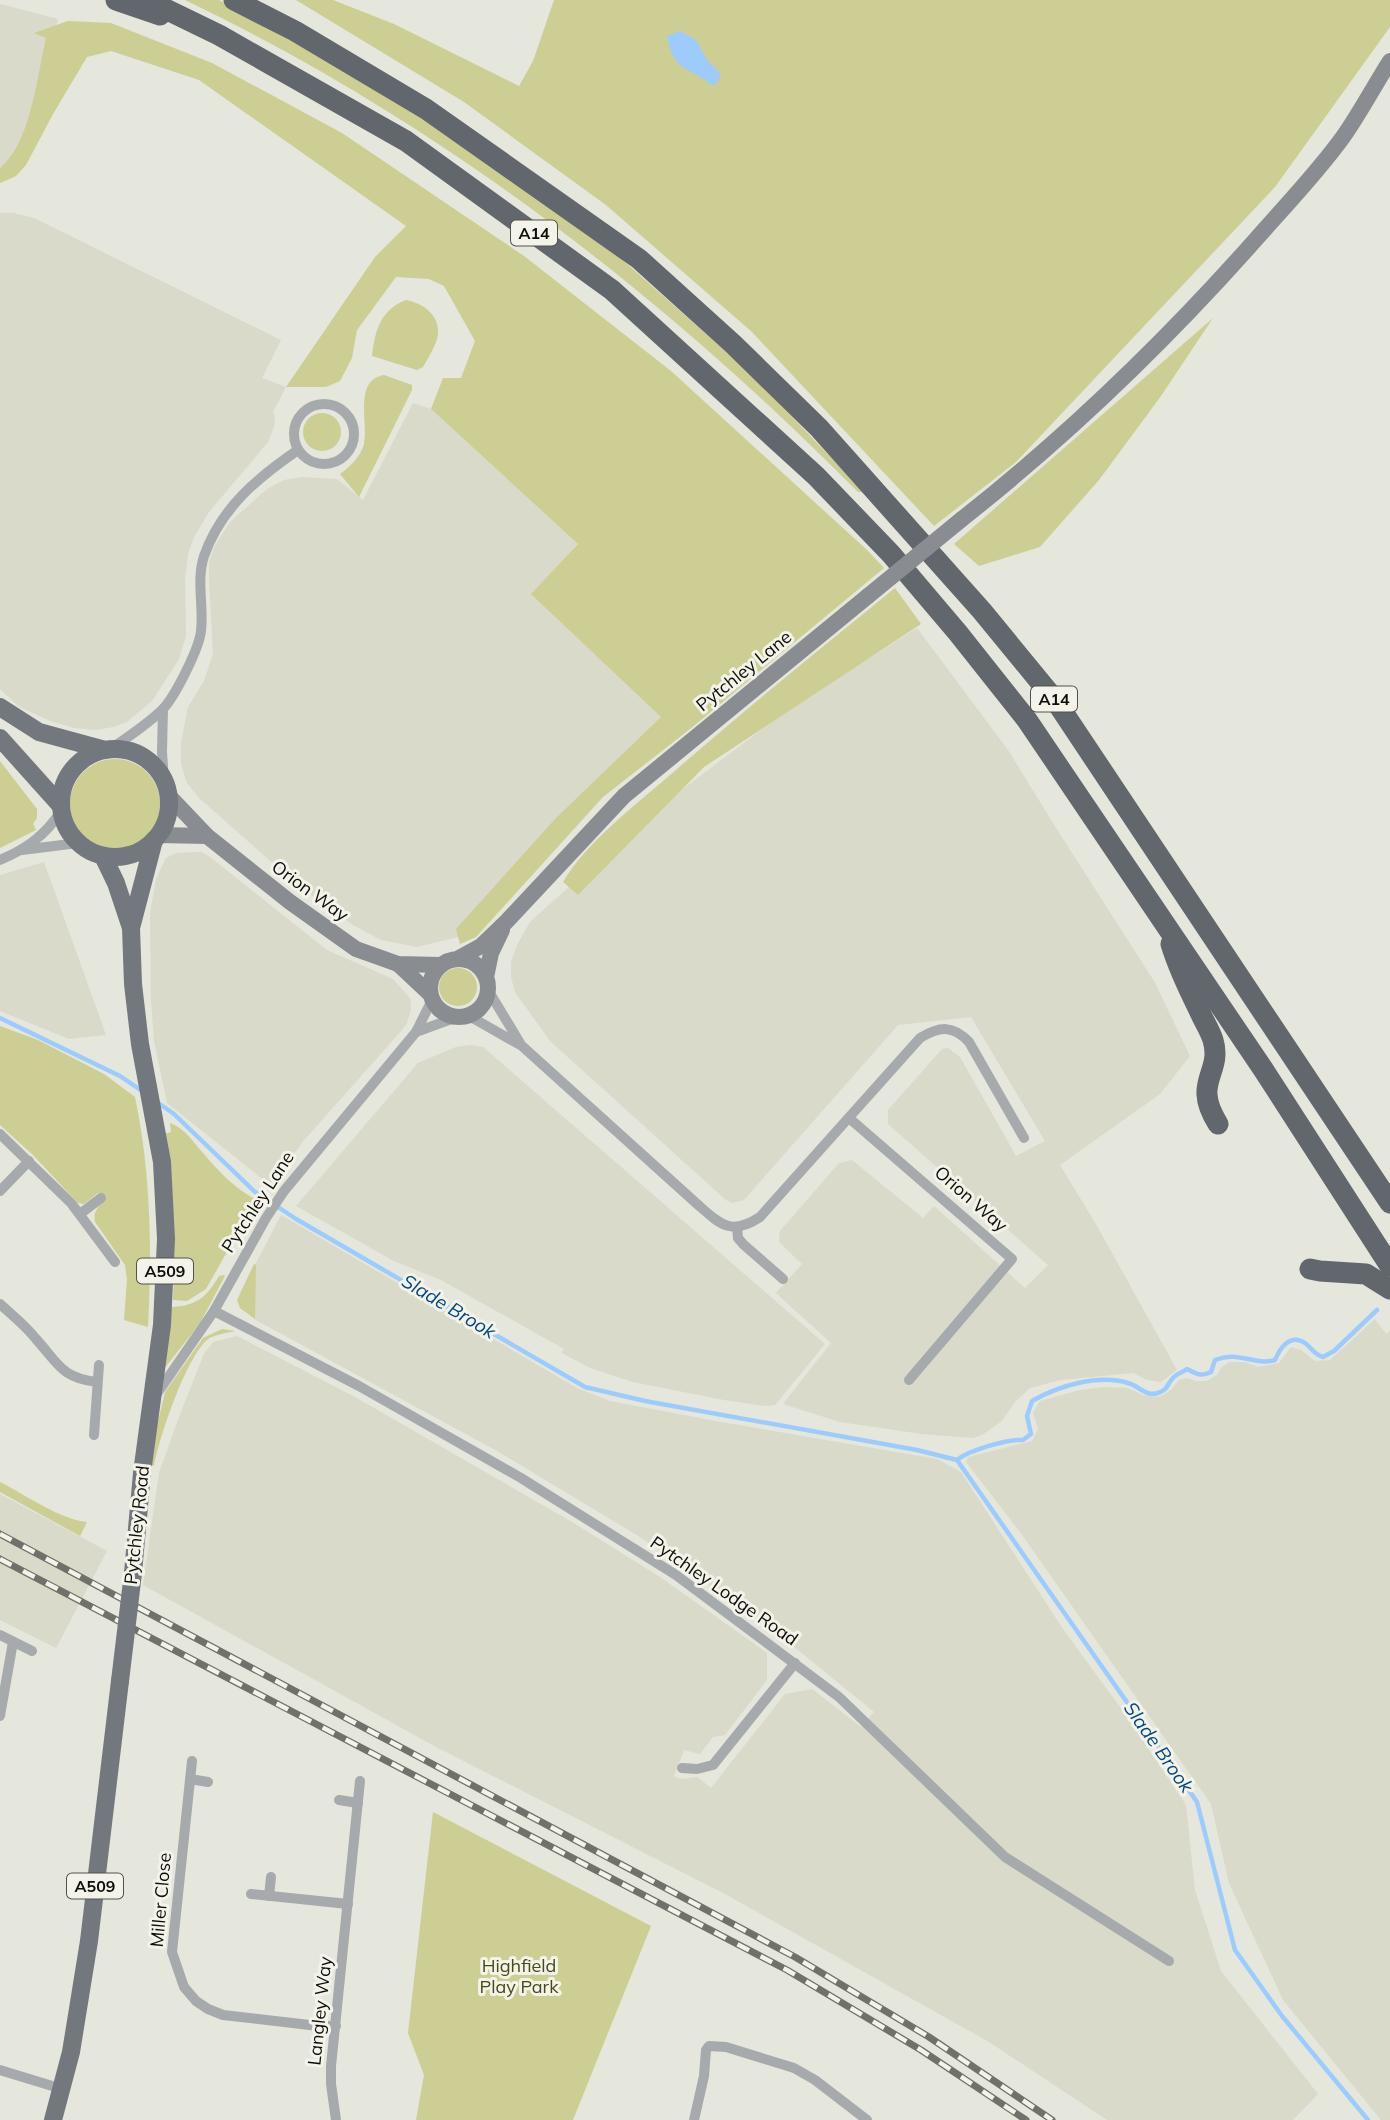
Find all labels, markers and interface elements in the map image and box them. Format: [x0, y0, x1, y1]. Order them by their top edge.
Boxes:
road number: A14 [511, 220, 557, 246]
street label: Pytchley Lane [691, 625, 796, 716]
road number: A14 [1031, 686, 1077, 712]
street label: Orion Way [267, 855, 354, 926]
street label: Pytchley Lane [216, 1147, 299, 1257]
street label: Orion Way [930, 1161, 1013, 1237]
road number: A509 [137, 1259, 193, 1284]
water label: Slade Brook [398, 1269, 501, 1344]
street label: Pytchley Road [119, 1464, 154, 1586]
street label: Pytchley Lodge Road [646, 1531, 803, 1650]
water label: Slade Brook [1119, 1697, 1200, 1798]
street label: Miller Close [145, 1852, 176, 1948]
road number: A509 [67, 1874, 123, 1898]
park label: Highfield Play Park [480, 1954, 559, 1998]
street label: Langley Way [302, 1955, 337, 2067]

